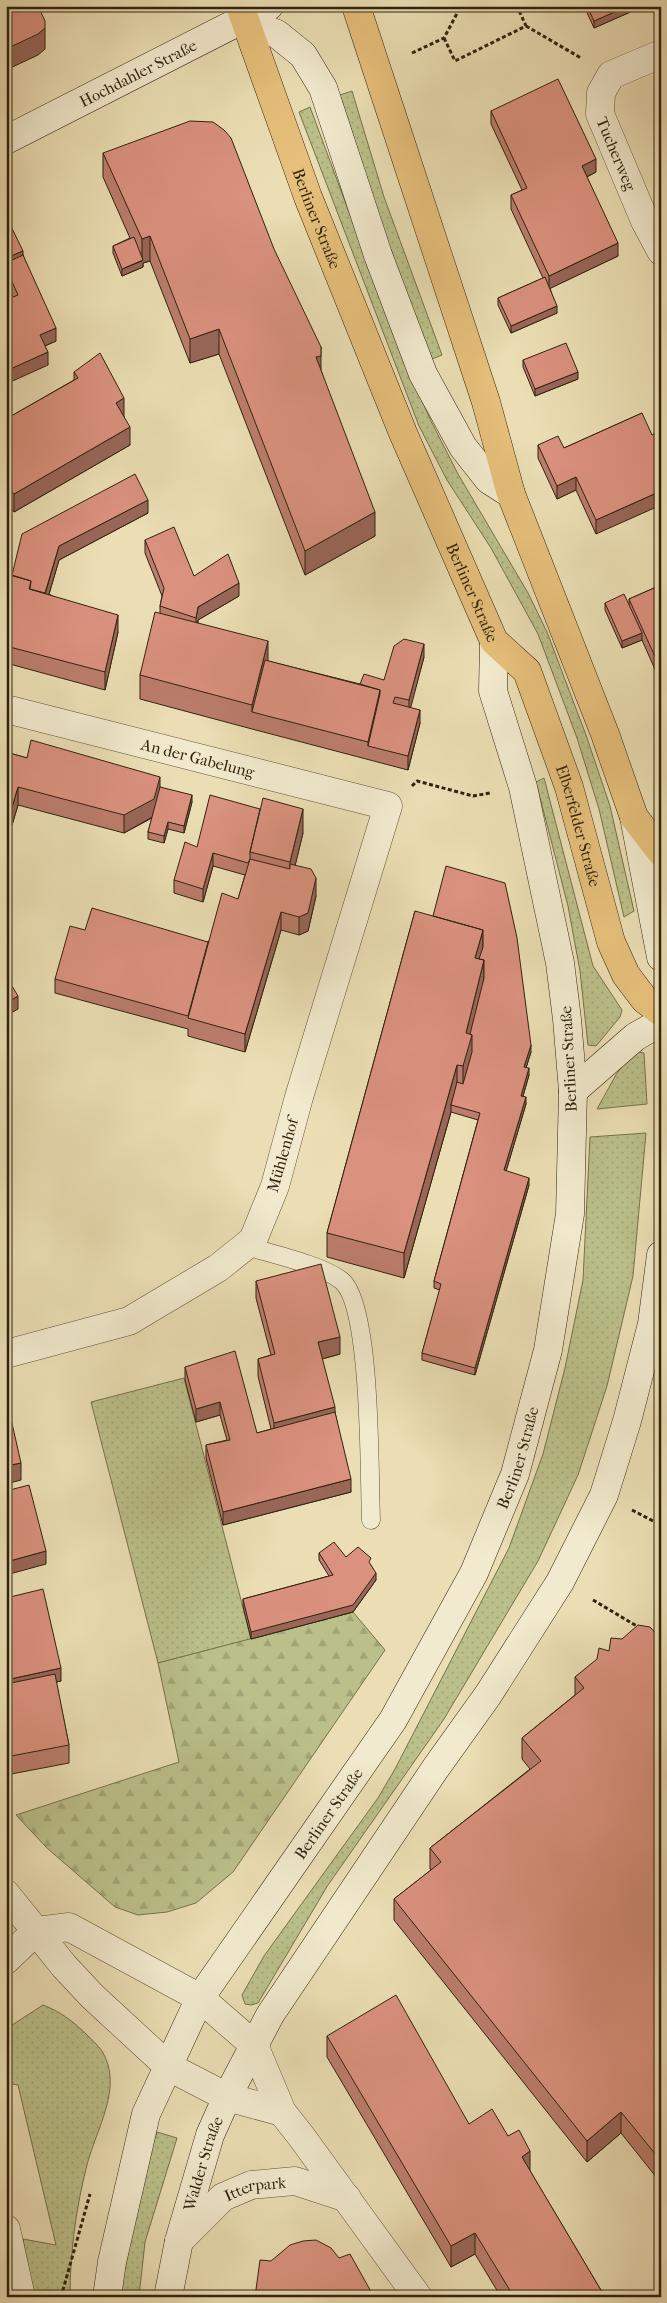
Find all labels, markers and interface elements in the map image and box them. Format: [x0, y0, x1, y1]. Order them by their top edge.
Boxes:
street label: Hochdahler Straße [76, 35, 200, 111]
street label: Tucherweg [592, 114, 640, 194]
street label: Berliner Straße [289, 166, 345, 272]
street label: Berliner Straße [442, 540, 502, 645]
street label: An der Gabelung [138, 734, 257, 782]
street label: Elberfelder Straße [552, 762, 605, 889]
street label: Berliner Straße [556, 1005, 581, 1113]
street label: Mühlenhof [263, 1112, 303, 1194]
street label: Berliner Straße [493, 1404, 543, 1512]
street label: Berliner Straße [290, 1764, 367, 1863]
street label: Walder Straße [179, 2113, 227, 2214]
street label: Itterpark [221, 2173, 288, 2205]

